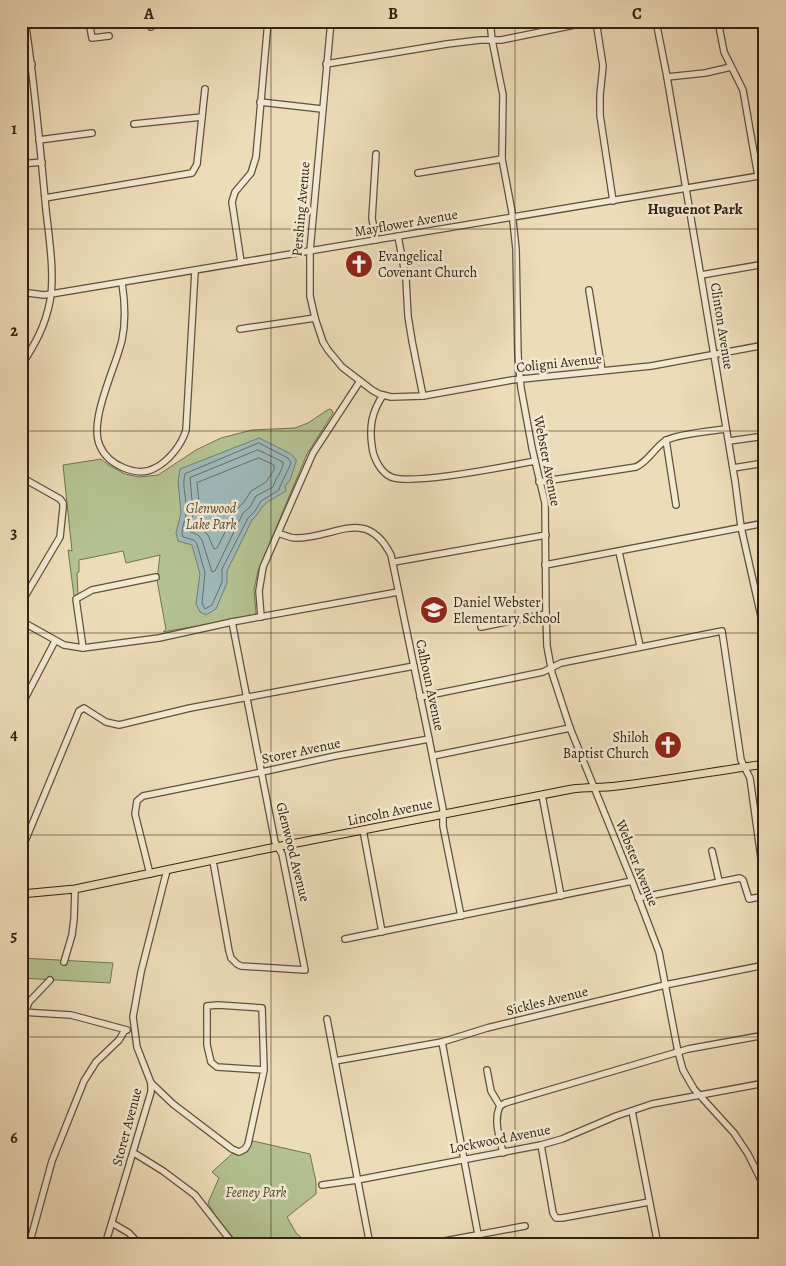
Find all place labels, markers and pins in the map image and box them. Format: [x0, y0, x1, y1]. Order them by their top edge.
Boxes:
place label: Evangelical Covenant Church [378, 247, 478, 282]
church icon: Evangelical Covenant Church [344, 249, 374, 279]
place label: Daniel Webster Elementary School [453, 593, 561, 628]
school or university icon: Daniel Webster Elementary School [419, 595, 449, 625]
place label: Shiloh Baptist Church [563, 728, 650, 763]
church icon: Shiloh Baptist Church [653, 730, 683, 760]

